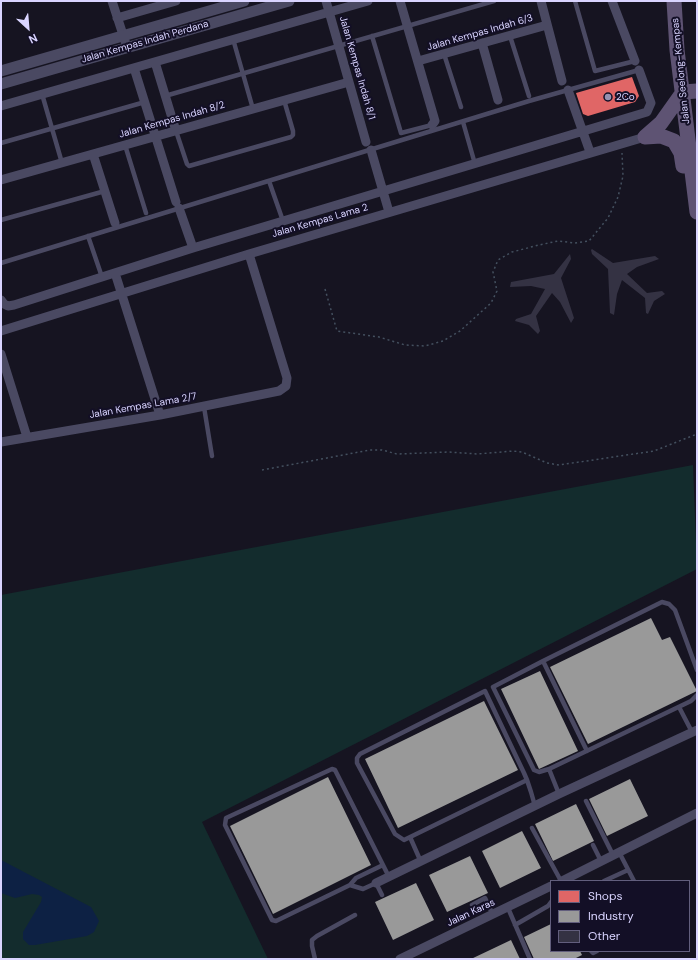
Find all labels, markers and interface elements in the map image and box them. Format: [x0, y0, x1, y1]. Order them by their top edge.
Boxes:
north arrow [8, 8, 48, 48]
street label: Jalan Kempas Indah 6/3 [426, 12, 534, 54]
street label: Jalan Kempas Indah 8/1 [336, 15, 378, 121]
street label: Jalan Seelong–Kempas [669, 17, 693, 125]
street label: Jalan Kempas Indah Perdana [80, 18, 210, 66]
text: N [27, 31, 40, 47]
place label: 2Co [616, 91, 635, 103]
marker: 2Co [603, 92, 613, 102]
street label: Jalan Kempas Indah 8/2 [118, 99, 226, 141]
street label: Jalan Kempas Lama 2 [271, 202, 369, 240]
street label: Jalan Kempas Lama 2/7 [88, 391, 198, 421]
legend [550, 880, 690, 952]
text: Shops [588, 888, 623, 904]
street label: Jalan Karas [445, 897, 497, 929]
text: Industry [588, 908, 634, 924]
text: Other [588, 928, 620, 944]

